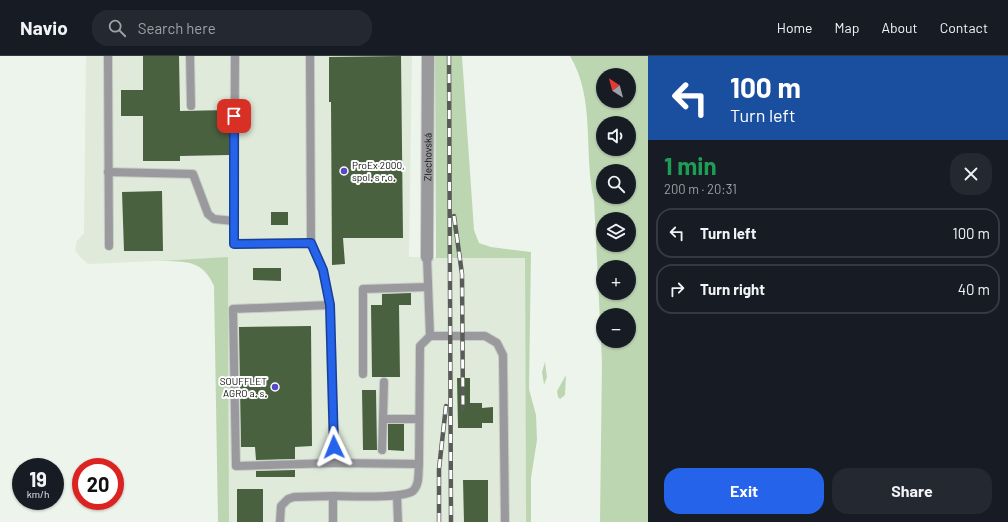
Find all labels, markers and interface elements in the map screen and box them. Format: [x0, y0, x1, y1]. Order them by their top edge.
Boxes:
search box [92, 10, 372, 46]
text: Navio [20, 16, 68, 39]
icon: search [106, 17, 128, 39]
text: Search here [138, 19, 216, 37]
text: Home [777, 19, 813, 36]
text: Map [835, 19, 859, 36]
text: About [881, 19, 918, 36]
text: Contact [940, 19, 988, 36]
north arrow [596, 68, 636, 108]
map controls [596, 68, 636, 348]
text: 100 m [730, 70, 801, 104]
icon: left [664, 72, 716, 124]
pin [217, 99, 251, 133]
text: Turn left [730, 104, 796, 126]
icon: arrive [223, 105, 245, 127]
button: sound [596, 116, 636, 156]
street label: Zlechovská [421, 133, 434, 181]
text: 1 min [664, 151, 717, 180]
button: close [950, 153, 992, 195]
place label: ProEx 2000, spol. s r.o. [352, 159, 405, 183]
button: search [596, 164, 636, 204]
marker: ProEx 2000, spol. s r.o. [339, 166, 349, 176]
text: 200 m · 20:31 [664, 181, 737, 197]
button: layers [596, 212, 636, 252]
icon: left [666, 222, 688, 244]
text: Turn left [700, 224, 756, 242]
text: 100 m [952, 224, 990, 242]
button: + [596, 260, 636, 300]
icon: right [666, 278, 688, 300]
text: Turn right [700, 280, 765, 298]
text: 40 m [958, 280, 990, 298]
button: − [596, 308, 636, 348]
place label: SOUFFLET AGRO a. s. [220, 375, 267, 399]
marker: SOUFFLET AGRO a. s. [270, 382, 280, 392]
position arrow [313, 426, 355, 468]
speed limit sign: 20 [72, 458, 124, 510]
text: 19 [29, 467, 47, 491]
button: Exit [664, 468, 824, 514]
button: Share [832, 468, 992, 514]
text: km/h [27, 488, 49, 500]

